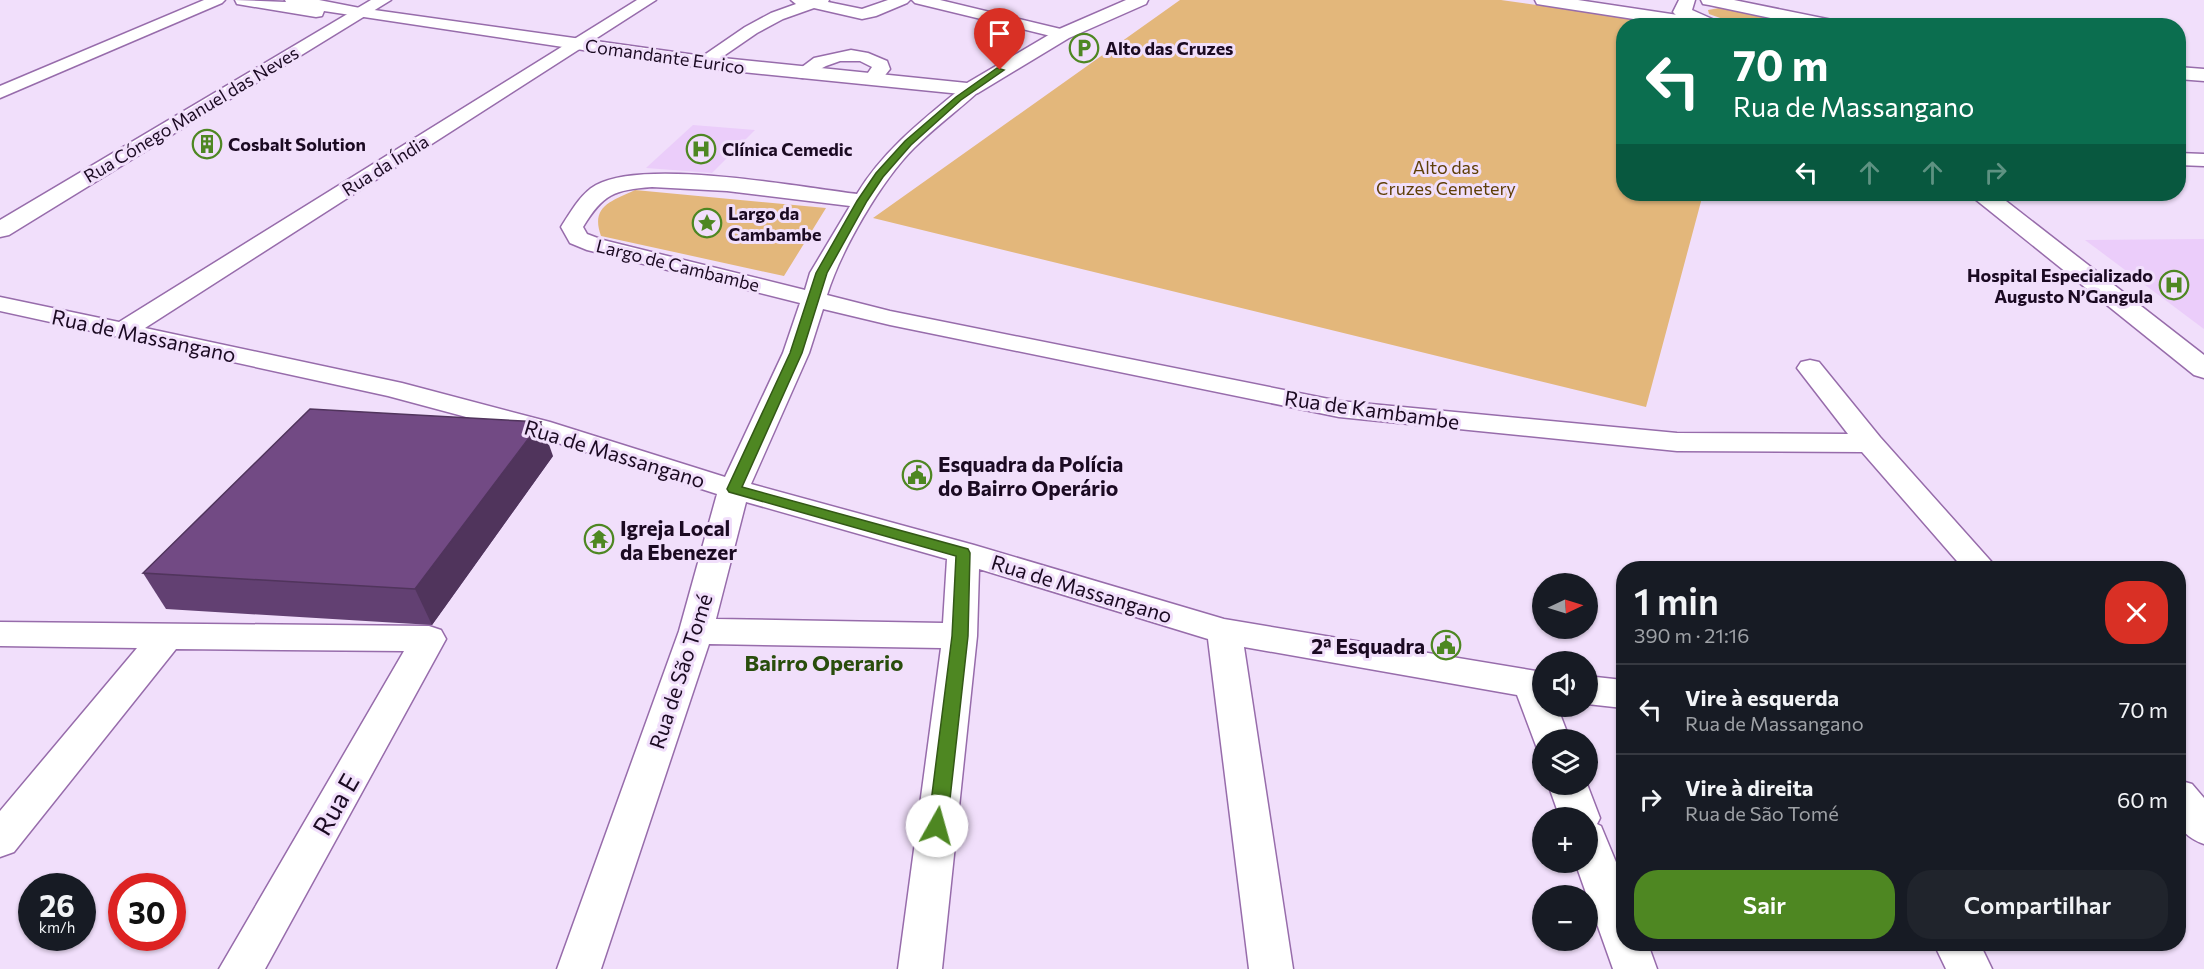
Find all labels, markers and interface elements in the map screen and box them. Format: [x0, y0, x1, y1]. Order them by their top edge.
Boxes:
pin [974, 8, 1025, 70]
icon: arrive [983, 17, 1016, 50]
parking icon: Alto das Cruzes [1068, 32, 1100, 64]
street label: Comandante Eurico [584, 34, 746, 78]
place label: Alto das Cruzes [1105, 37, 1234, 59]
text: 70 m [1733, 38, 1828, 90]
street label: Rua Cónego Manuel das Neves [80, 41, 302, 187]
icon: left [1634, 42, 1712, 120]
text: Rua de Massangano [1733, 90, 1974, 123]
building icon: Cosbalt Solution [191, 128, 223, 160]
street label: Rua da Índia [338, 130, 432, 200]
place label: Cosbalt Solution [228, 133, 366, 155]
hospital icon: Clínica Cemedic [685, 133, 717, 165]
place label: Clínica Cemedic [722, 138, 853, 160]
park label: Alto das Cruzes Cemetery [1376, 156, 1516, 199]
icon: left [1790, 156, 1823, 189]
icon: ahead [1853, 156, 1886, 189]
icon: ahead [1916, 156, 1949, 189]
icon: right [1979, 156, 2012, 189]
place label: Largo da Cambambe [728, 202, 821, 245]
place icon: Largo da Cambambe [691, 207, 723, 239]
street label: Largo de Cambambe [594, 234, 762, 296]
place label: Hospital Especializado Augusto N’Gangula [1967, 264, 2153, 307]
hospital icon: Hospital Especializado Augusto N’Gangula [2158, 269, 2190, 301]
street label: Rua de Massangano [50, 303, 238, 367]
street label: Rua de Kambambe [1283, 384, 1461, 434]
street label: Rua de Massangano [522, 414, 708, 492]
place label: Esquadra da Polícia do Bairro Operário [938, 451, 1123, 500]
public building icon: Esquadra da Polícia do Bairro Operário [901, 459, 933, 491]
place label: Igreja Local da Ebenezer [620, 515, 737, 564]
temple icon: Igreja Local da Ebenezer [583, 523, 615, 555]
street label: Rua de Massangano [989, 549, 1175, 627]
north arrow [1532, 573, 1598, 639]
map controls [1532, 573, 1598, 951]
text: 1 min [1634, 578, 1719, 622]
button: close [2105, 581, 2168, 644]
street label: Rua de São Tomé [643, 590, 717, 752]
text: 390 m · 21:16 [1634, 623, 1749, 647]
public building icon: 2ª Esquadra [1430, 629, 1462, 661]
place label: 2ª Esquadra [1311, 633, 1425, 658]
district label: Bairro Operario [745, 649, 903, 676]
button: sound [1532, 651, 1598, 717]
text: Vire à esquerda [1685, 684, 1839, 711]
icon: left [1634, 693, 1667, 726]
text: 70 m [2119, 696, 2168, 723]
text: Rua de Massangano [1685, 711, 1864, 735]
button: layers [1532, 729, 1598, 795]
street label: Rua E [305, 768, 365, 840]
text: Vire à direita [1685, 774, 1813, 801]
icon: right [1634, 783, 1667, 816]
text: 60 m [2117, 786, 2168, 813]
position arrow [905, 794, 969, 858]
text: Rua de São Tomé [1685, 801, 1839, 825]
button: + [1532, 807, 1598, 873]
button: Sair [1634, 870, 1895, 939]
button: Compartilhar [1907, 870, 2168, 939]
speed limit sign: 30 [108, 873, 186, 951]
button: − [1532, 885, 1598, 951]
text: 26 [39, 886, 75, 923]
text: km/h [39, 918, 75, 936]

